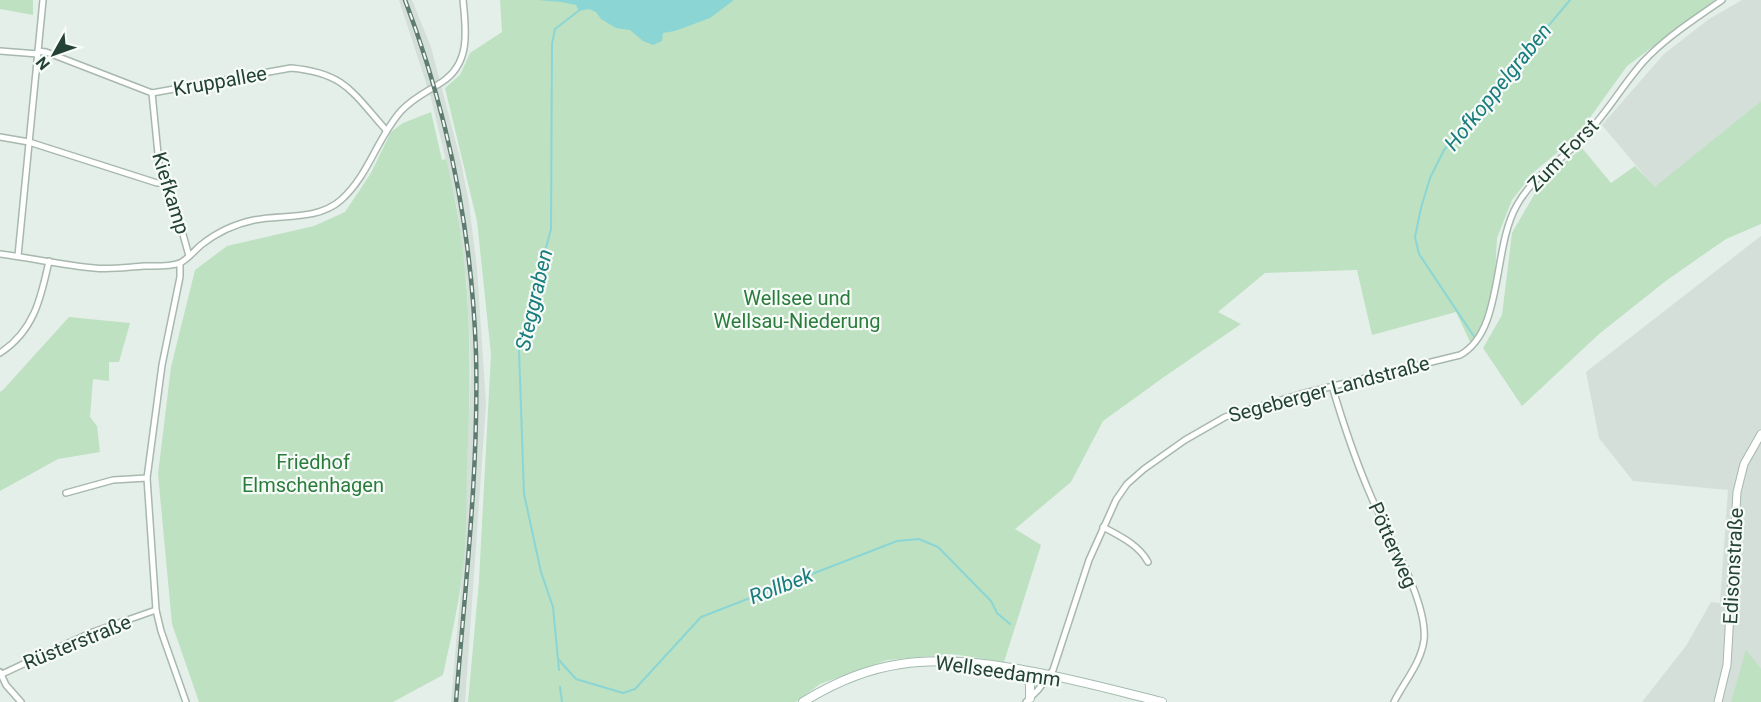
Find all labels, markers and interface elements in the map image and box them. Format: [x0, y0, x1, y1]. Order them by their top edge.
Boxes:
water label: Hofkoppelgraben [1439, 19, 1557, 155]
north arrow [24, 24, 84, 84]
text: N [32, 53, 54, 74]
street label: Kruppallee [171, 61, 269, 101]
street label: Zum Forst [1523, 114, 1603, 196]
street label: Kiefkamp [147, 149, 195, 237]
water label: Steggraben [511, 247, 557, 353]
park label: Wellsee und Wellsau-Niederung [713, 286, 881, 333]
street label: Segeberger Landstraße [1226, 351, 1432, 427]
park label: Friedhof Elmschenhagen [242, 450, 384, 497]
street label: Pötterweg [1363, 498, 1423, 592]
street label: Edisonstraße [1718, 507, 1748, 625]
water label: Rollbek [746, 563, 817, 609]
street label: Rüsterstraße [20, 609, 134, 675]
street label: Wellseedamm [934, 650, 1062, 692]

